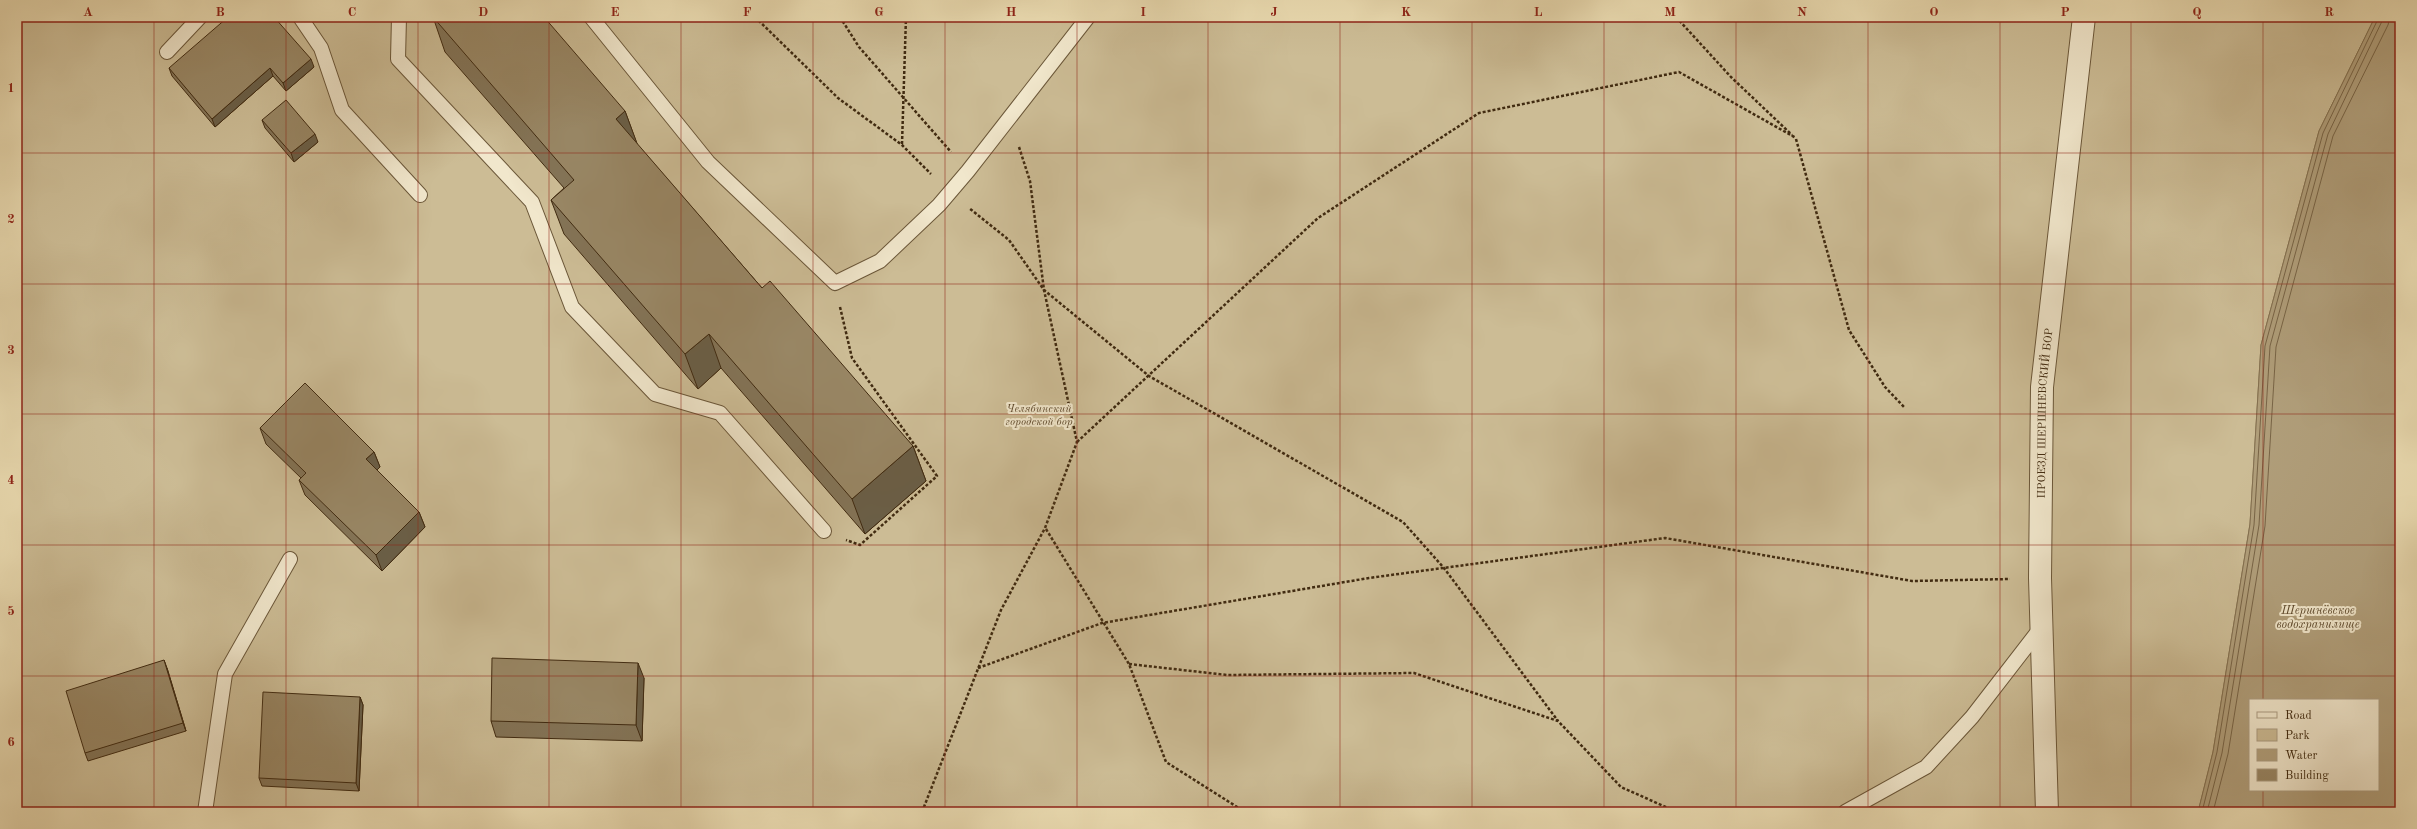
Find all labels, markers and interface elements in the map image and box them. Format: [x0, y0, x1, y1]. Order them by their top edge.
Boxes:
text: A [83, 6, 93, 19]
text: B [215, 6, 225, 19]
text: C [348, 6, 356, 19]
text: D [478, 6, 488, 19]
text: E [611, 6, 620, 19]
text: F [743, 6, 752, 19]
text: G [874, 6, 884, 19]
text: H [1006, 6, 1017, 19]
text: I [1140, 6, 1146, 19]
text: J [1270, 6, 1278, 19]
text: K [1401, 6, 1411, 19]
text: L [1534, 6, 1543, 19]
text: M [1664, 6, 1676, 19]
text: N [1797, 6, 1807, 19]
text: O [1929, 6, 1939, 19]
text: P [2060, 6, 2070, 19]
text: Q [2192, 6, 2202, 19]
text: R [2324, 6, 2334, 19]
text: 1 [7, 82, 15, 95]
text: 2 [7, 213, 15, 226]
street label: ПРОЕЗД ШЕРШНЕВСКИЙ БОР [2037, 328, 2056, 499]
text: 3 [7, 344, 15, 357]
park label: Челябинский городской бор [1005, 404, 1073, 428]
text: 4 [7, 474, 15, 487]
water label: Шершнёвское водохранилище [2276, 604, 2360, 631]
text: 5 [7, 605, 15, 618]
legend [2249, 699, 2379, 791]
text: Road [2285, 710, 2312, 722]
text: Park [2285, 730, 2310, 742]
text: 6 [7, 736, 15, 749]
text: Water [2285, 750, 2318, 762]
text: Building [2285, 770, 2329, 782]

